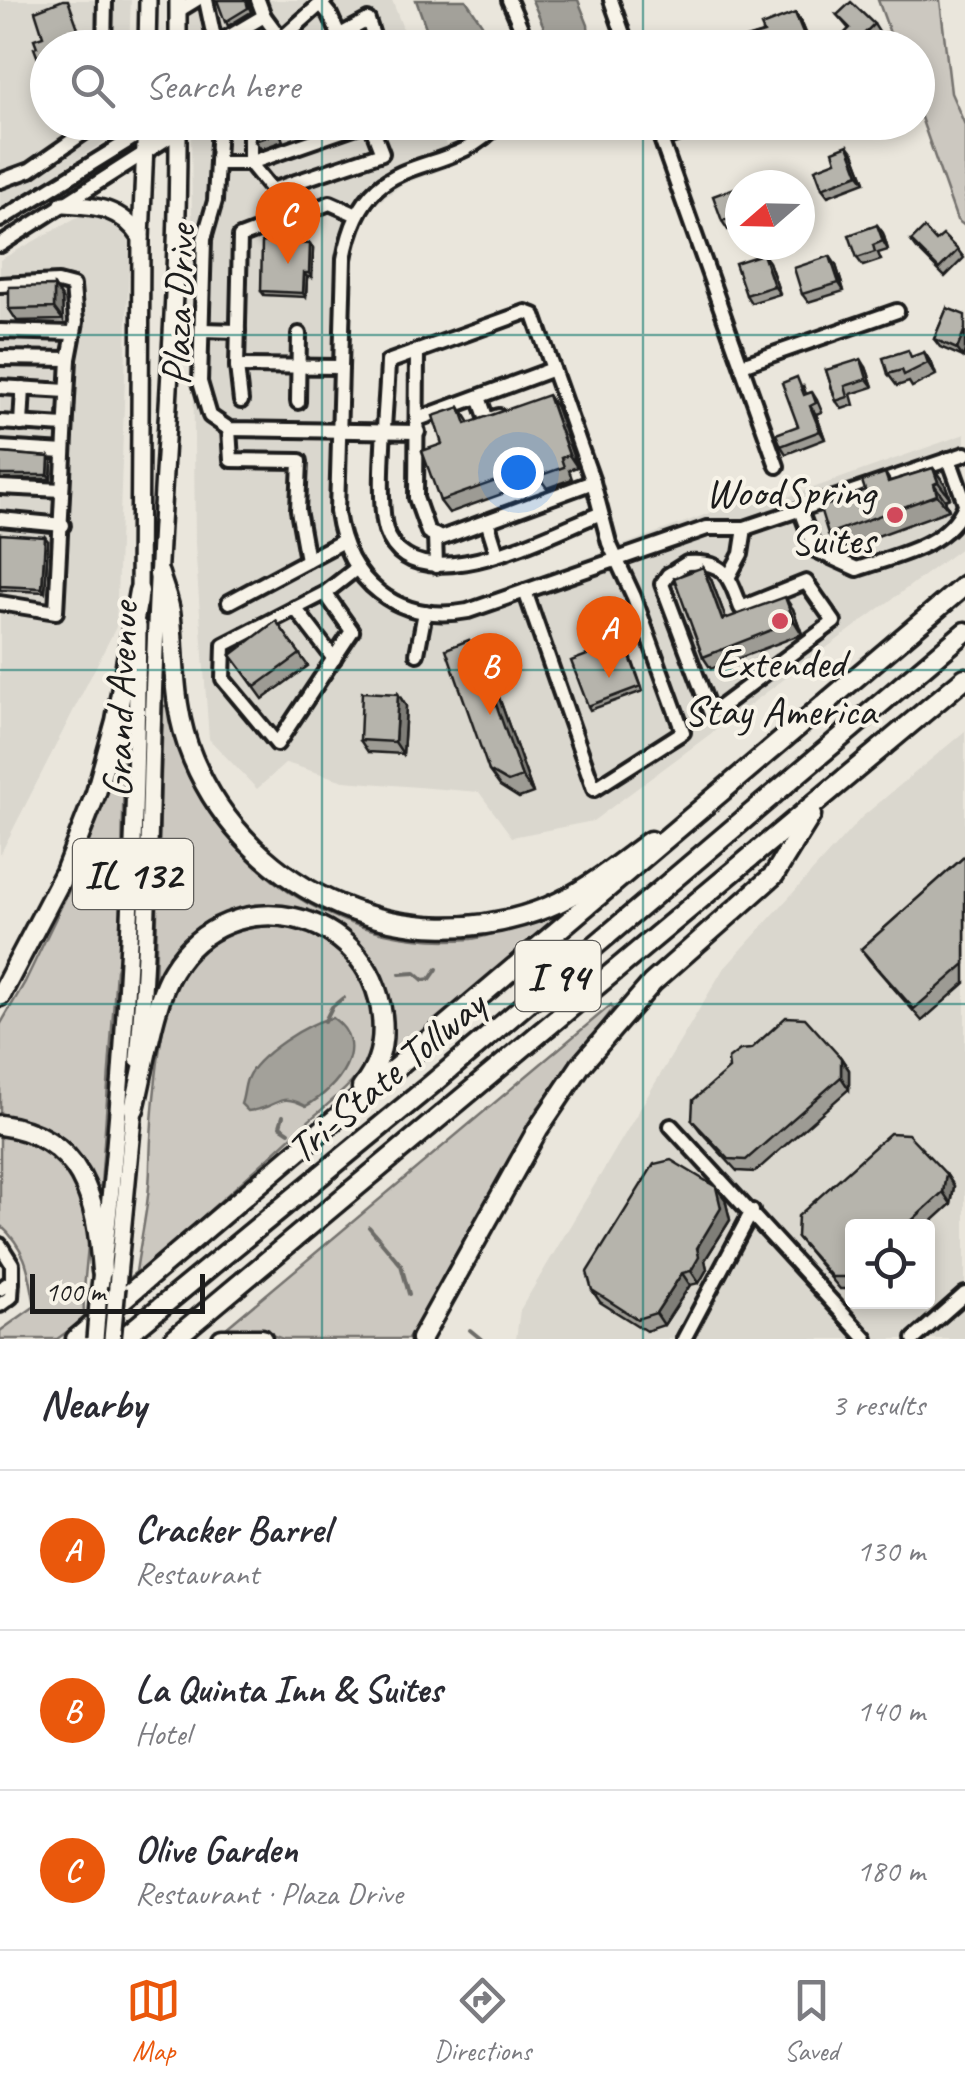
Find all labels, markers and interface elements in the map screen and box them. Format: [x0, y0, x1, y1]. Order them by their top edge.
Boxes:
search box [30, 30, 935, 140]
icon: search [65, 58, 120, 113]
text: Search here [145, 62, 300, 109]
north arrow [725, 170, 815, 260]
pin: C [256, 182, 320, 264]
street label: Plaza Drive [149, 221, 208, 386]
your location [493, 447, 544, 498]
place label: WoodSpring Suites [706, 466, 879, 567]
marker: WoodSpring Suites [884, 504, 906, 526]
pin: A [576, 596, 642, 678]
street label: Grand Avenue [91, 598, 151, 799]
marker: Extended Stay America [769, 610, 791, 632]
pin: B [458, 632, 522, 715]
place label: Extended Stay America [684, 637, 879, 738]
road number: IL 132 [73, 839, 193, 909]
road number: I 94 [516, 941, 600, 1011]
street label: Tri-State Tollway [276, 976, 499, 1176]
map controls [845, 1219, 935, 1309]
button: locate [845, 1219, 935, 1309]
scale bar [30, 1269, 205, 1314]
text: 100 m [45, 1274, 105, 1309]
text: Nearby [40, 1378, 146, 1431]
text: 3 results [831, 1384, 925, 1425]
text: Cracker Barrel [135, 1506, 330, 1553]
text: A [64, 1530, 81, 1571]
text: 130 m [856, 1530, 925, 1571]
text: Restaurant [135, 1553, 259, 1594]
text: La Quinta Inn & Suites [135, 1666, 442, 1713]
text: B [64, 1690, 81, 1731]
text: 140 m [856, 1690, 925, 1731]
text: Hotel [135, 1713, 191, 1754]
text: Olive Garden [135, 1826, 297, 1873]
text: C [65, 1850, 80, 1891]
text: 180 m [856, 1850, 925, 1891]
text: Restaurant · Plaza Drive [135, 1873, 403, 1914]
tab: Map [126, 1973, 181, 2068]
tab: Directions [434, 1973, 531, 2068]
tab: Saved [784, 1973, 839, 2068]

